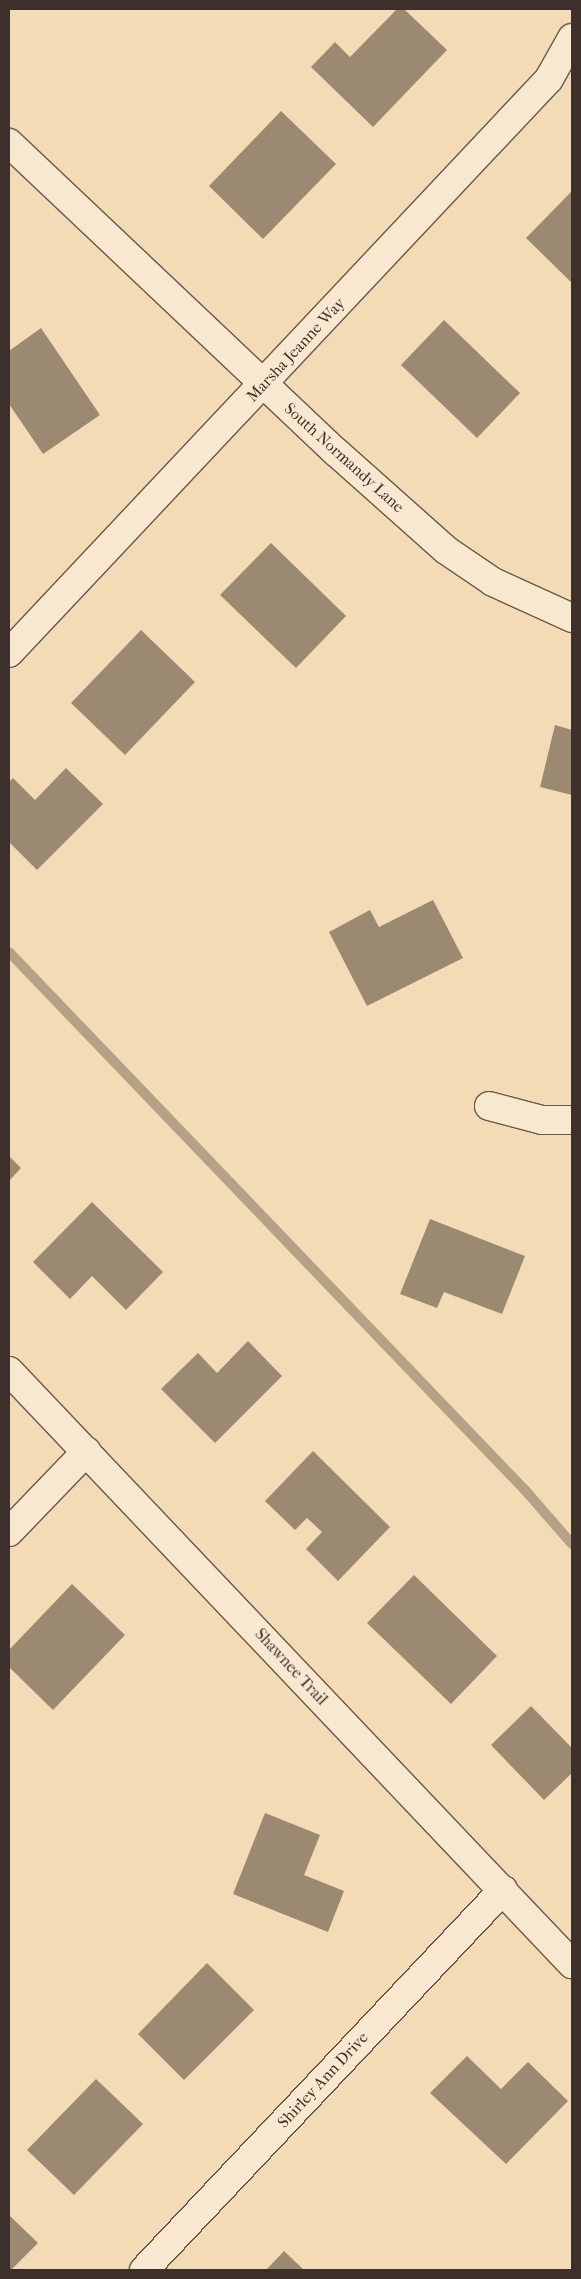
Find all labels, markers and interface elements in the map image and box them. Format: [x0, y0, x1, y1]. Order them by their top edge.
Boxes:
street label: Marsha Jeanne Way [243, 294, 349, 406]
street label: South Normandy Lane [280, 399, 408, 517]
street label: Shawnee Trail [251, 1625, 331, 1709]
street label: Shirley Ann Drive [274, 2028, 372, 2132]

